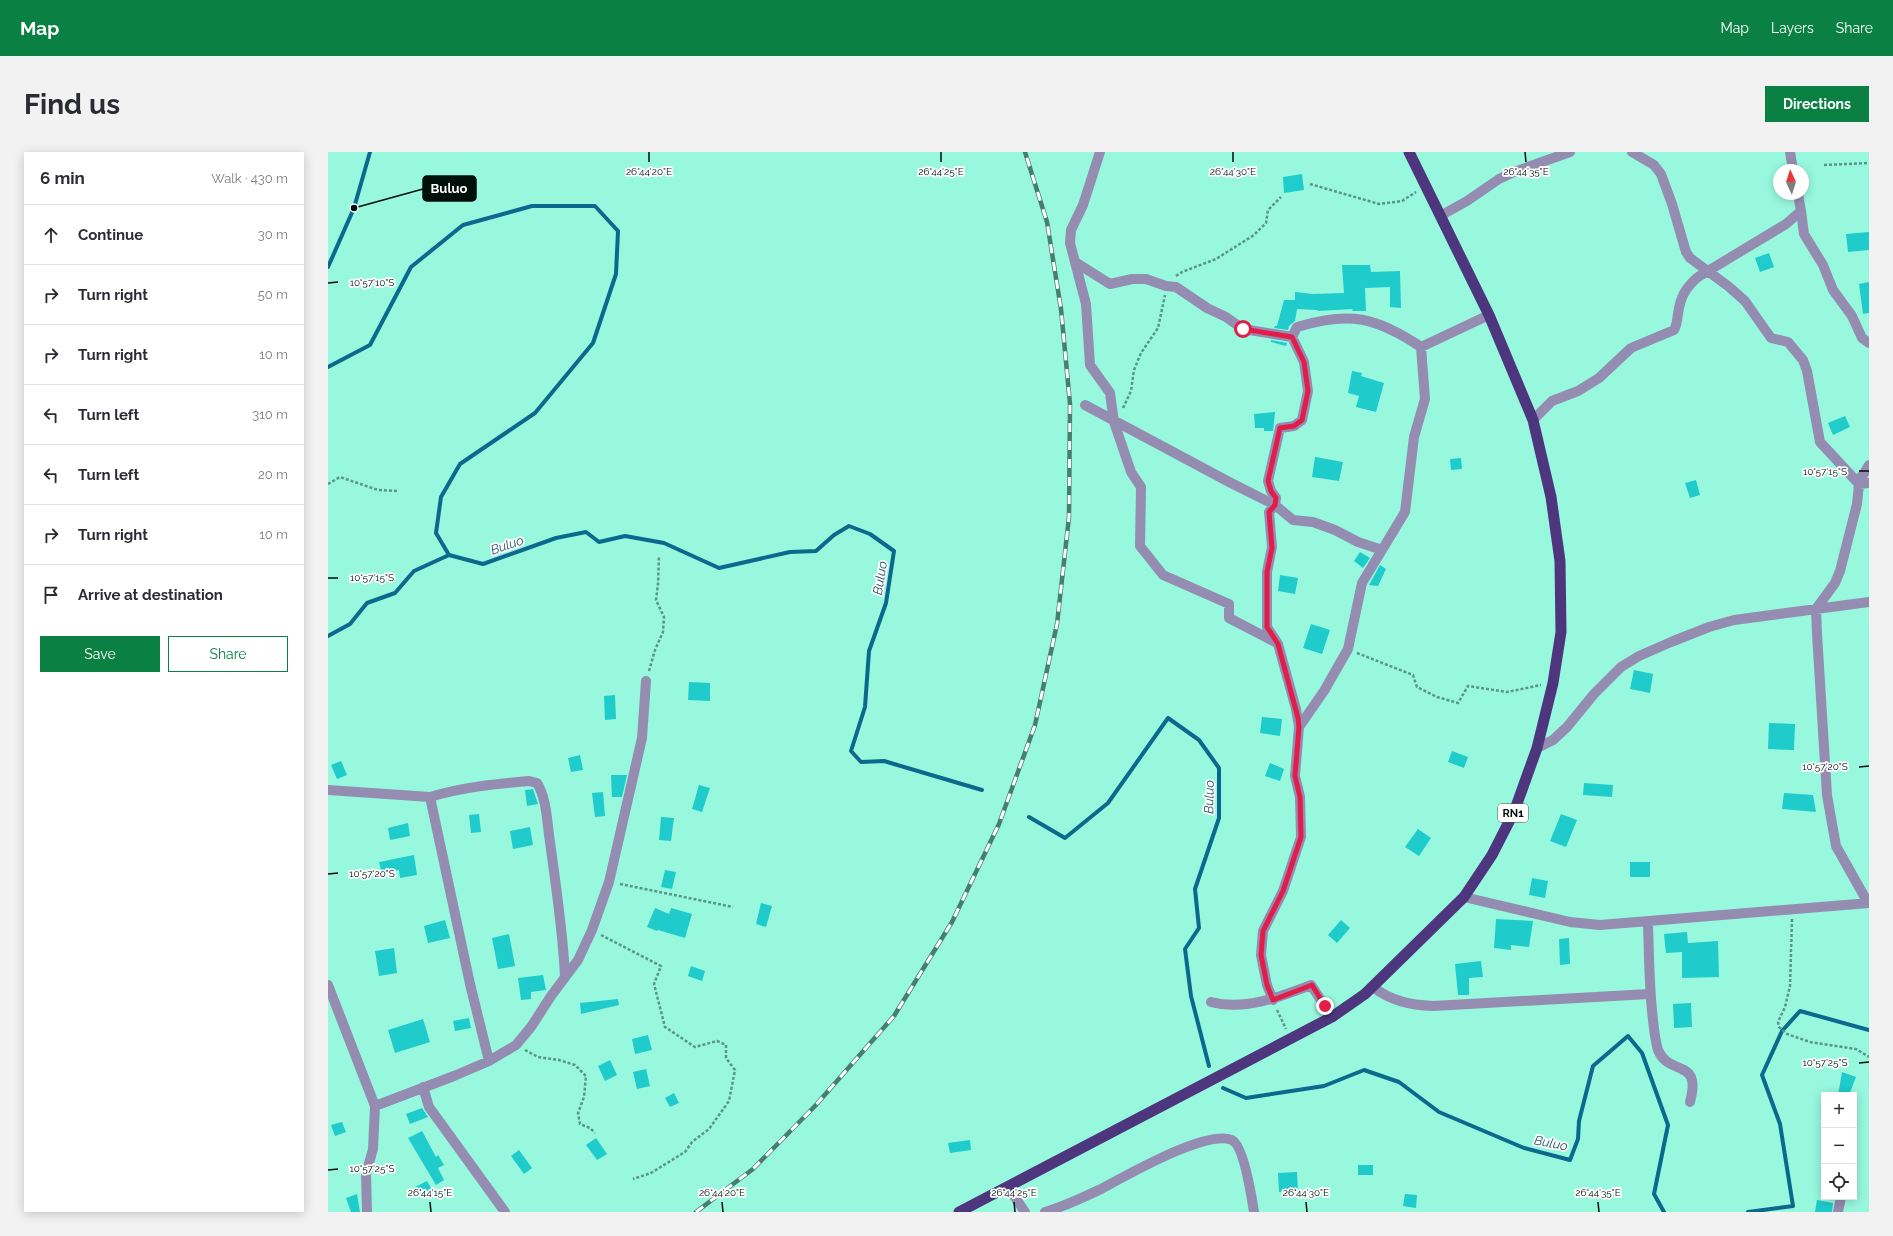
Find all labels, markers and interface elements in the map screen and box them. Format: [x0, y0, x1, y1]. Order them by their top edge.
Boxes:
text: Map [20, 17, 59, 39]
text: Map [1721, 20, 1749, 36]
text: Layers [1771, 20, 1814, 36]
text: Share [1836, 20, 1873, 36]
button: Directions [1765, 86, 1869, 122]
text: Find us [24, 88, 120, 121]
north arrow [1773, 164, 1809, 200]
text: 26°44'20"E [626, 166, 672, 177]
text: 26°44'25"E [918, 166, 964, 177]
text: 26°44'30"E [1210, 166, 1256, 177]
text: 26°44'35"E [1503, 166, 1549, 177]
text: 6 min [40, 168, 85, 188]
text: Walk · 430 m [211, 171, 288, 186]
callout: Buluo [423, 176, 476, 201]
text: Buluo [431, 181, 468, 196]
icon: ahead [40, 224, 62, 246]
text: Continue [78, 226, 143, 244]
text: 30 m [258, 227, 288, 242]
text: 10°57'10"S [350, 277, 394, 288]
icon: right [40, 284, 62, 306]
text: Turn right [78, 286, 148, 304]
text: 50 m [258, 287, 288, 302]
route start [1234, 320, 1252, 338]
icon: right [40, 344, 62, 366]
text: Turn right [78, 346, 148, 364]
text: 10 m [259, 347, 288, 362]
icon: left [40, 404, 62, 426]
text: Turn left [78, 406, 139, 424]
text: 310 m [252, 407, 288, 422]
icon: left [40, 464, 62, 486]
text: Turn left [78, 466, 139, 484]
text: 10°57'15"S [1803, 466, 1847, 477]
text: 20 m [258, 467, 288, 482]
icon: right [40, 524, 62, 546]
text: Turn right [78, 526, 148, 544]
text: 10 m [259, 527, 288, 542]
water label: Buluo [488, 532, 526, 558]
water label: Buluo [870, 560, 890, 596]
text: 10°57'15"S [350, 572, 394, 583]
icon: arrive [40, 584, 62, 606]
text: Arrive at destination [78, 586, 223, 604]
button: Save [40, 636, 160, 672]
button: Share [168, 636, 288, 672]
text: 10°57'20"S [1802, 761, 1848, 772]
water label: Buluo [1201, 780, 1217, 814]
road number: RN1 [1498, 804, 1528, 822]
text: 10°57'20"S [349, 868, 395, 879]
route end [1316, 997, 1334, 1015]
text: 10°57'25"S [1802, 1057, 1848, 1068]
map controls [1821, 1092, 1857, 1200]
button: + [1821, 1092, 1857, 1128]
button: − [1821, 1128, 1857, 1164]
water label: Buluo [1533, 1132, 1569, 1154]
text: 10°57'25"S [349, 1163, 395, 1174]
button: locate [1821, 1164, 1857, 1200]
text: 26°44'15"E [408, 1187, 452, 1198]
text: 26°44'20"E [699, 1187, 745, 1198]
text: 26°44'25"E [991, 1187, 1037, 1198]
text: 26°44'30"E [1283, 1187, 1329, 1198]
text: 26°44'35"E [1575, 1187, 1621, 1198]

